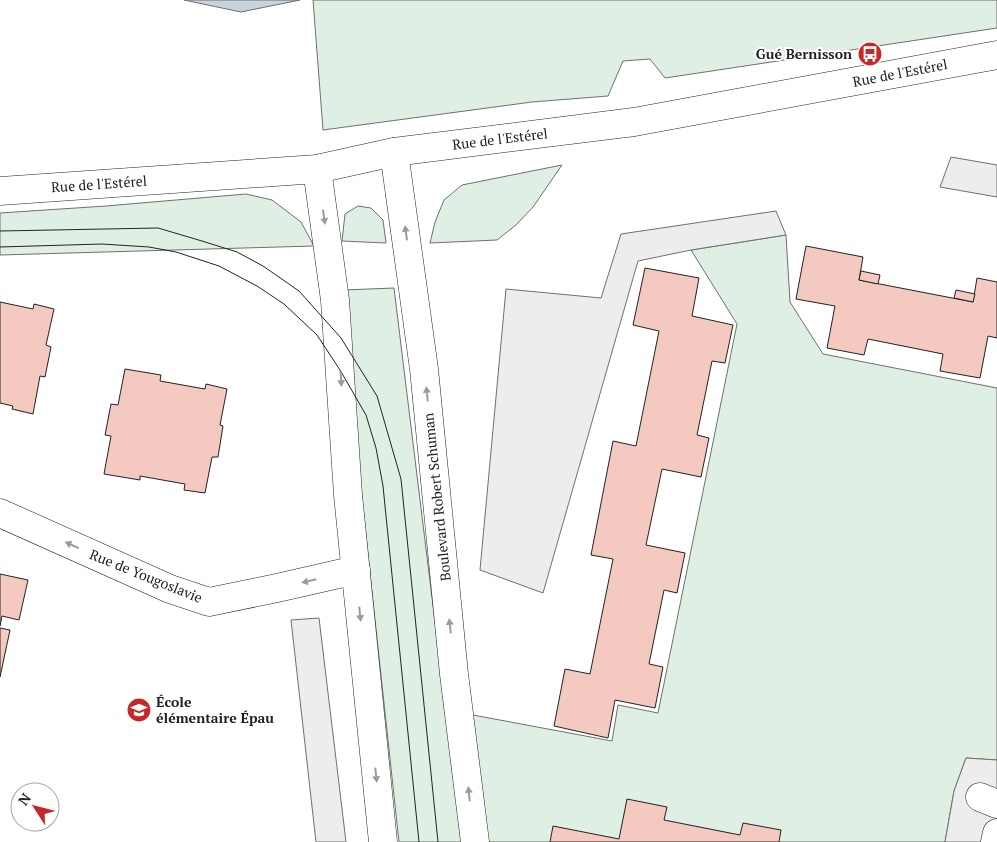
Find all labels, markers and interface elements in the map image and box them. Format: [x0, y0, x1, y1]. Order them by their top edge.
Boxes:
bus stop icon: Gué Bernisson [857, 41, 883, 67]
place label: Gué Bernisson [756, 44, 852, 63]
street label: Rue de l'Estérel [851, 54, 949, 91]
street label: Rue de l'Estérel [451, 123, 549, 154]
street label: Rue de l'Estérel [50, 171, 148, 196]
one-way arrow [320, 209, 328, 225]
one-way arrow [402, 225, 410, 241]
one-way arrow [337, 371, 345, 387]
one-way arrow [423, 386, 431, 402]
street label: Boulevard Robert Schuman [418, 411, 455, 582]
one-way arrow [65, 541, 79, 549]
street label: Rue de Yougoslavie [87, 544, 205, 607]
one-way arrow [301, 577, 316, 585]
one-way arrow [356, 606, 364, 622]
one-way arrow [445, 617, 453, 633]
place label: École élémentaire Épau [156, 692, 274, 727]
school or university icon: École élémentaire Épau [126, 697, 152, 723]
one-way arrow [372, 768, 380, 784]
north arrow [10, 782, 60, 832]
one-way arrow [465, 785, 473, 801]
text: N [13, 789, 35, 809]

